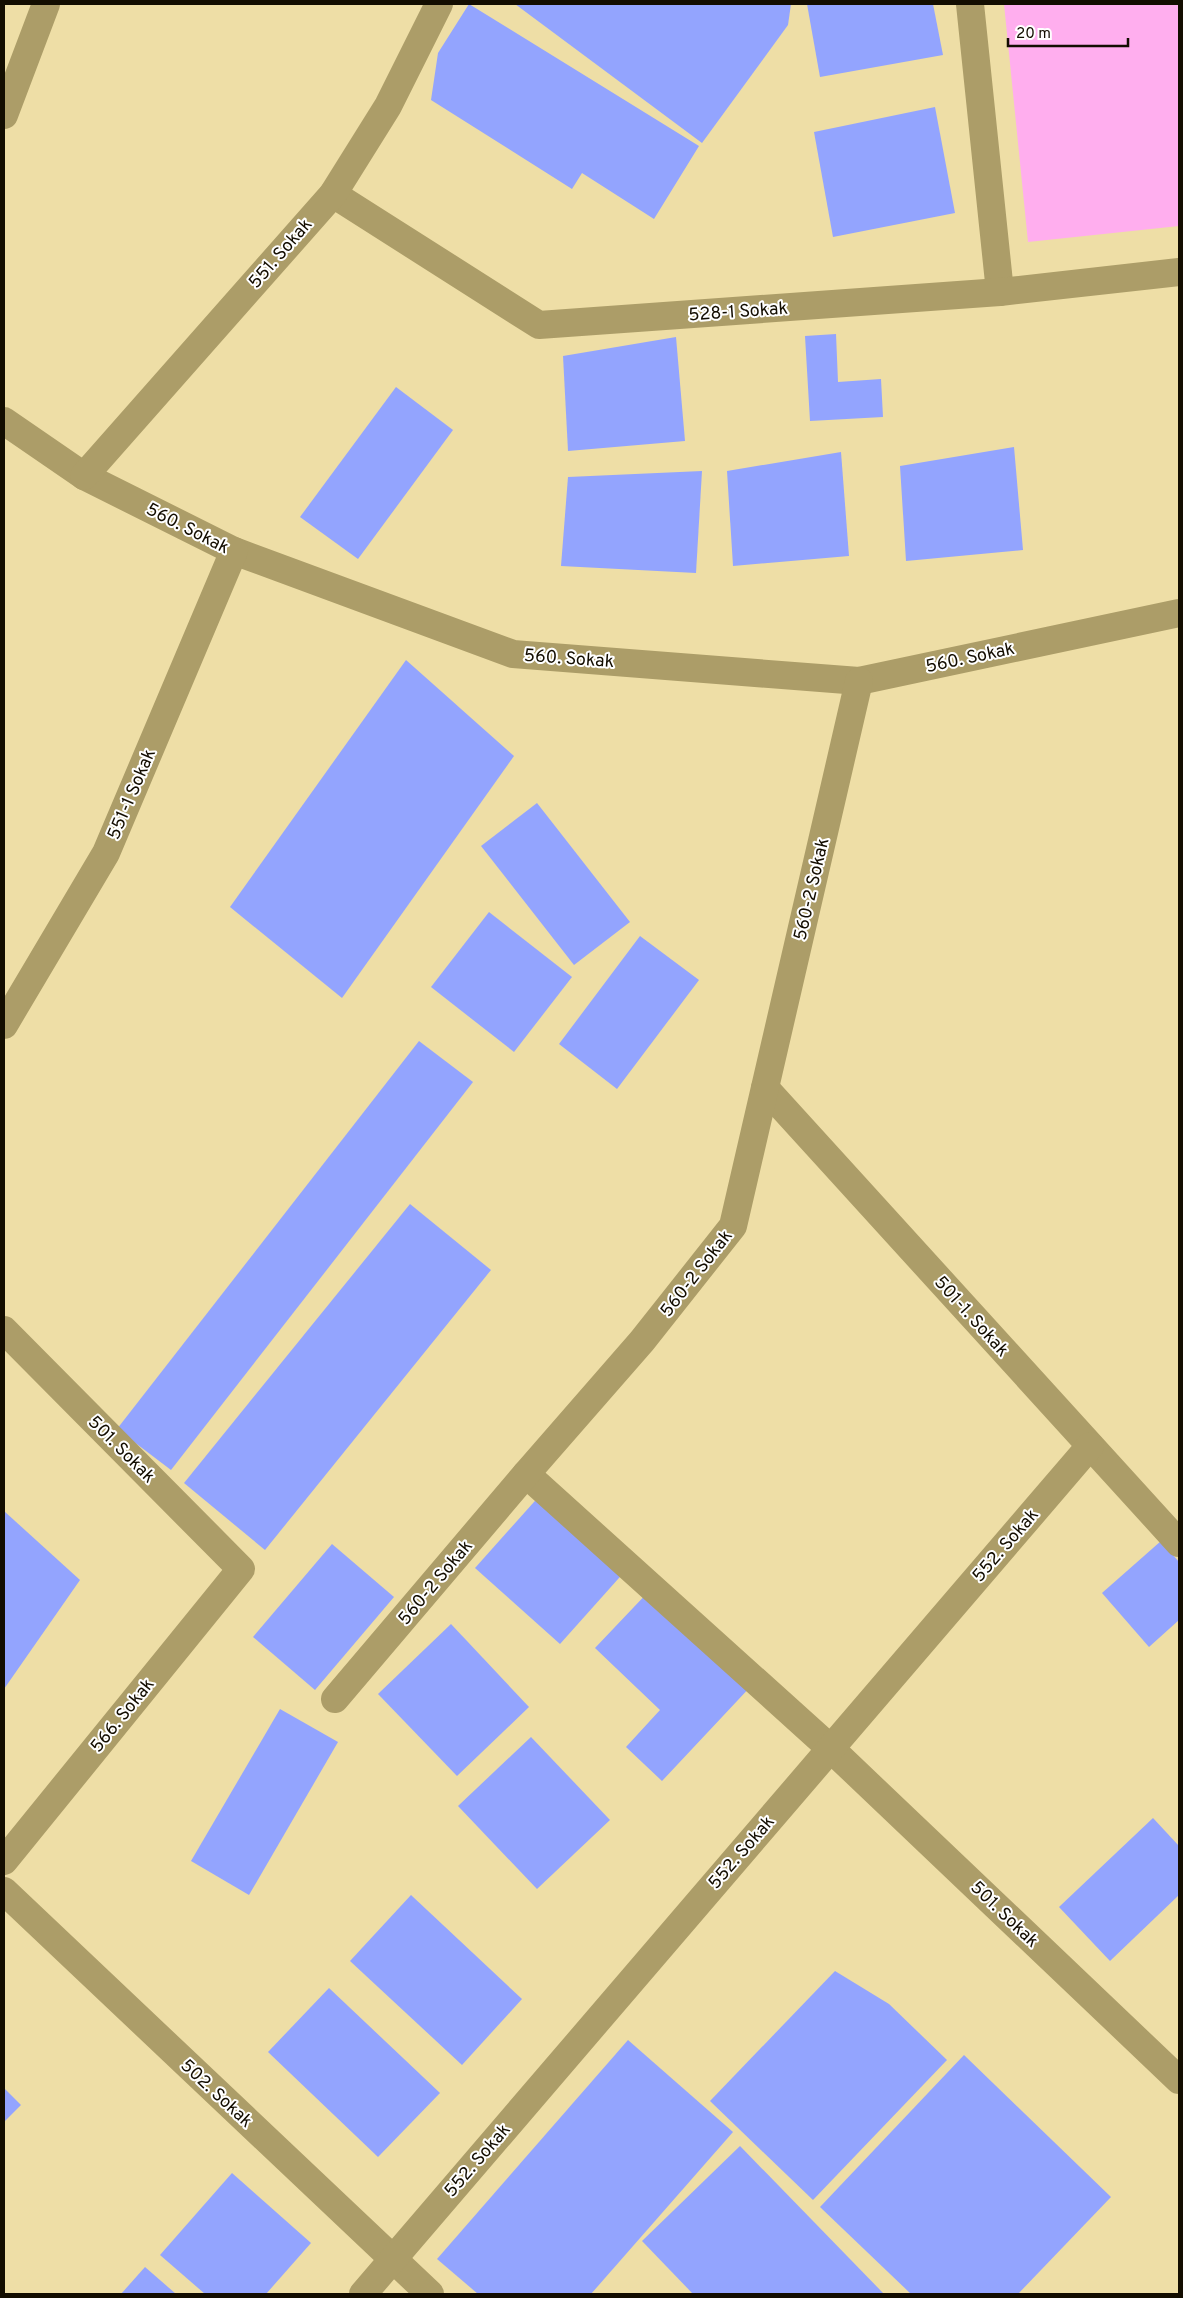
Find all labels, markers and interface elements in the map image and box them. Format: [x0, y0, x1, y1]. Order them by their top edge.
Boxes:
scale bar [1008, 15, 1128, 47]
text: 20 m [1016, 25, 1051, 44]
street label: 551. Sokak [244, 214, 318, 294]
street label: 528-1 Sokak [688, 298, 789, 327]
street label: 560. Sokak [142, 499, 233, 560]
street label: 560. Sokak [924, 638, 1017, 679]
street label: 560. Sokak [523, 645, 615, 674]
street label: 551-1 Sokak [103, 746, 162, 844]
street label: 560-2 Sokak [789, 836, 835, 943]
street label: 560-2 Sokak [656, 1226, 738, 1322]
street label: 501-1. Sokak [929, 1272, 1013, 1362]
street label: 501. Sokak [82, 1411, 160, 1489]
street label: 552. Sokak [968, 1504, 1044, 1588]
street label: 560-2 Sokak [394, 1536, 479, 1630]
street label: 566. Sokak [86, 1674, 160, 1758]
street label: 552. Sokak [704, 1811, 780, 1895]
street label: 501. Sokak [965, 1877, 1043, 1953]
street label: 502. Sokak [175, 2055, 257, 2133]
street label: 552. Sokak [440, 2119, 516, 2203]

